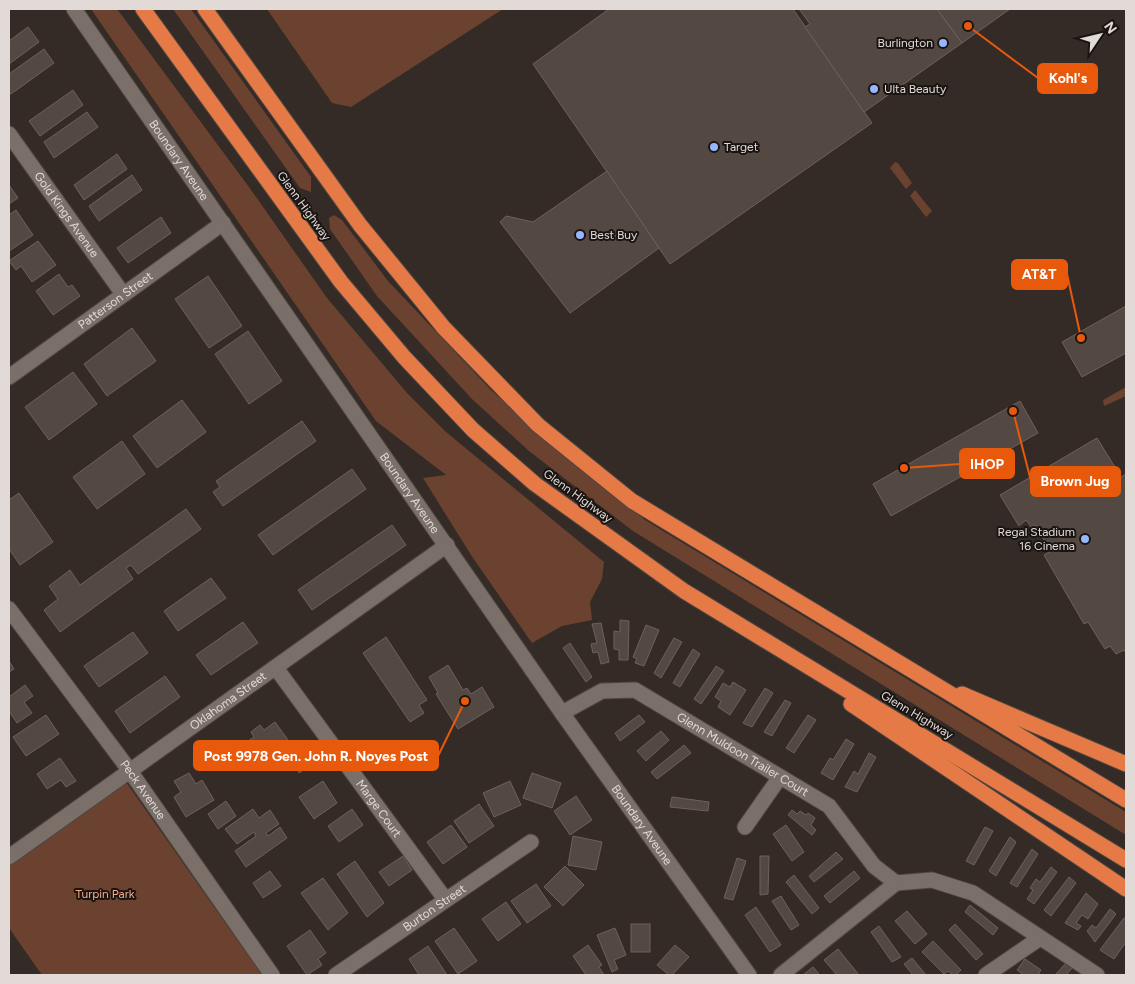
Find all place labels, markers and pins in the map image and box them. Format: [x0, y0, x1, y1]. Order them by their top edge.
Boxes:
place label: Burlington [878, 36, 933, 50]
marker: Burlington [937, 37, 949, 49]
callout: Kohl's [1038, 64, 1097, 93]
place label: Ulta Beauty [884, 82, 947, 96]
marker: Ulta Beauty [868, 83, 880, 95]
place label: Target [724, 140, 759, 154]
marker: Target [708, 141, 720, 153]
place label: Best Buy [590, 228, 638, 242]
marker: Best Buy [574, 229, 586, 241]
callout: AT&T [1012, 260, 1067, 289]
callout: IHOP [960, 449, 1014, 478]
callout: Brown Jug [1031, 467, 1120, 496]
place label: Regal Stadium 16 Cinema [997, 525, 1075, 553]
marker: Regal Stadium 16 Cinema [1079, 533, 1091, 545]
callout: Post 9978 Gen. John R. Noyes Post [194, 741, 438, 770]

